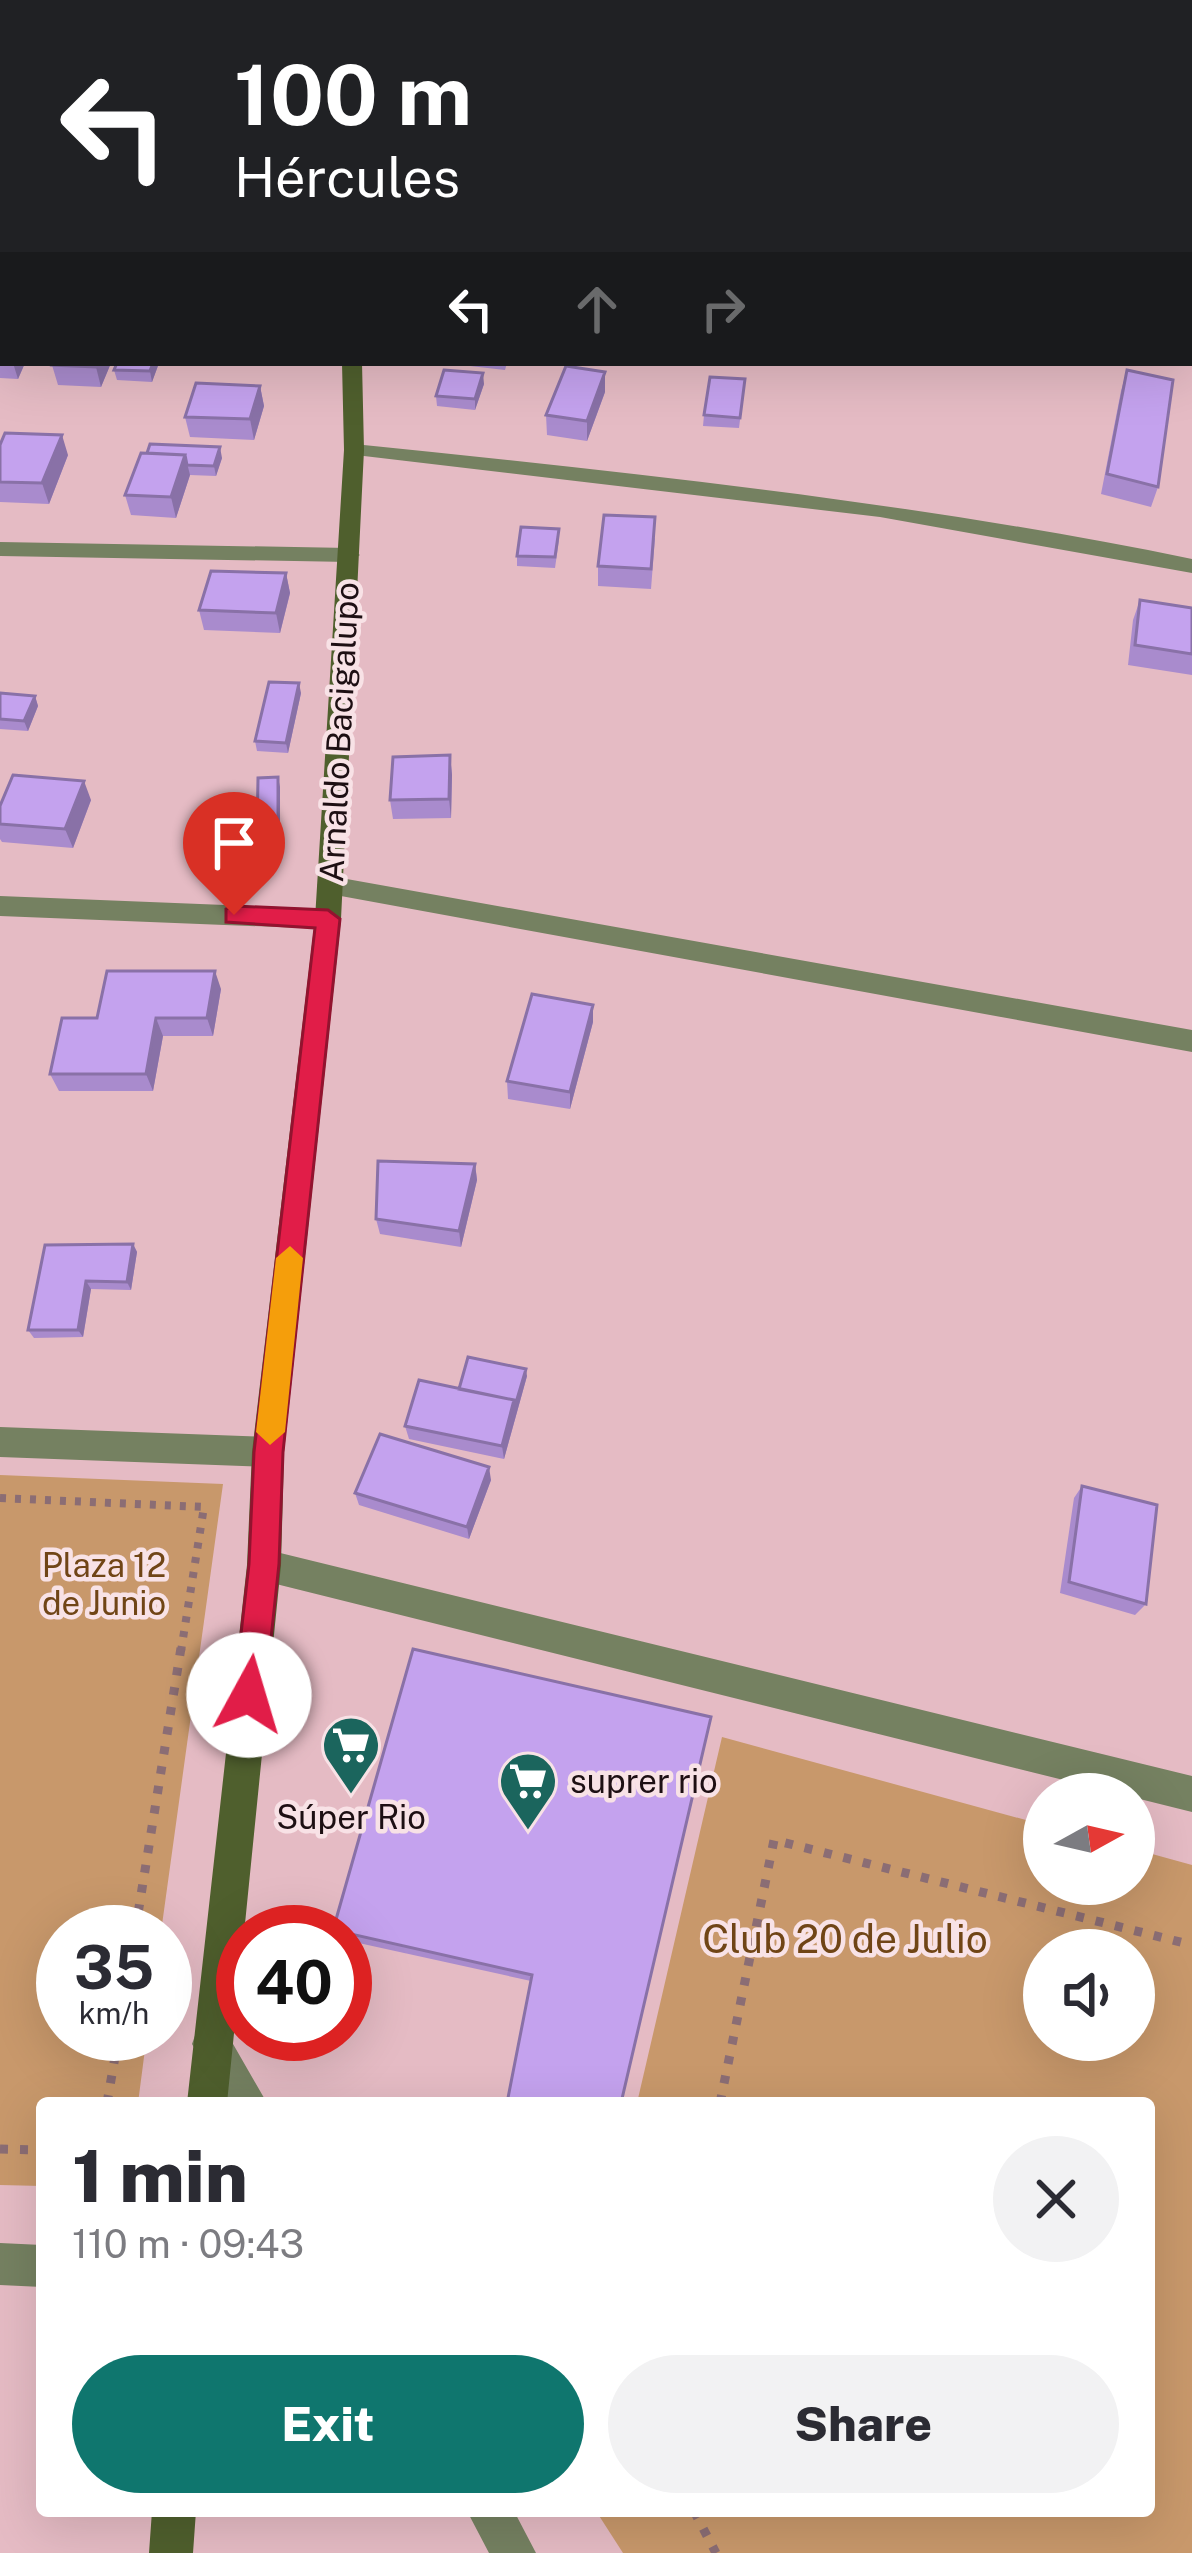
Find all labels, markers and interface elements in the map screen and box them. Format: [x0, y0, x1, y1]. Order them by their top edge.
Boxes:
text: 100 m [234, 45, 472, 144]
icon: left [36, 48, 192, 204]
text: Hércules [234, 146, 460, 209]
icon: left [438, 276, 504, 342]
icon: ahead [564, 276, 630, 342]
icon: right [690, 276, 756, 342]
street label: Arnaldo Bacigalupo [312, 581, 366, 883]
pin [183, 792, 285, 915]
icon: arrive [201, 810, 267, 876]
park label: Plaza 12 de Junio [42, 1546, 166, 1622]
position arrow [186, 1632, 312, 1758]
supermarket icon: Súper Rio [320, 1714, 382, 1796]
supermarket icon: suprer rio [497, 1750, 559, 1832]
place label: suprer rio [570, 1762, 718, 1800]
north arrow [1023, 1773, 1155, 1905]
map controls [1023, 1773, 1155, 2061]
place label: Súper Rio [276, 1798, 426, 1836]
speed limit sign: 40 [216, 1905, 372, 2061]
park label: Club 20 de Julio [702, 1916, 988, 1962]
button: sound [1023, 1929, 1155, 2061]
text: 35 [74, 1932, 154, 2003]
text: km/h [79, 1995, 149, 2031]
text: 1 min [72, 2134, 248, 2218]
button: close [993, 2136, 1119, 2262]
text: 110 m · 09:43 [72, 2221, 304, 2267]
button: Exit [72, 2355, 584, 2493]
button: Share [608, 2355, 1119, 2493]

